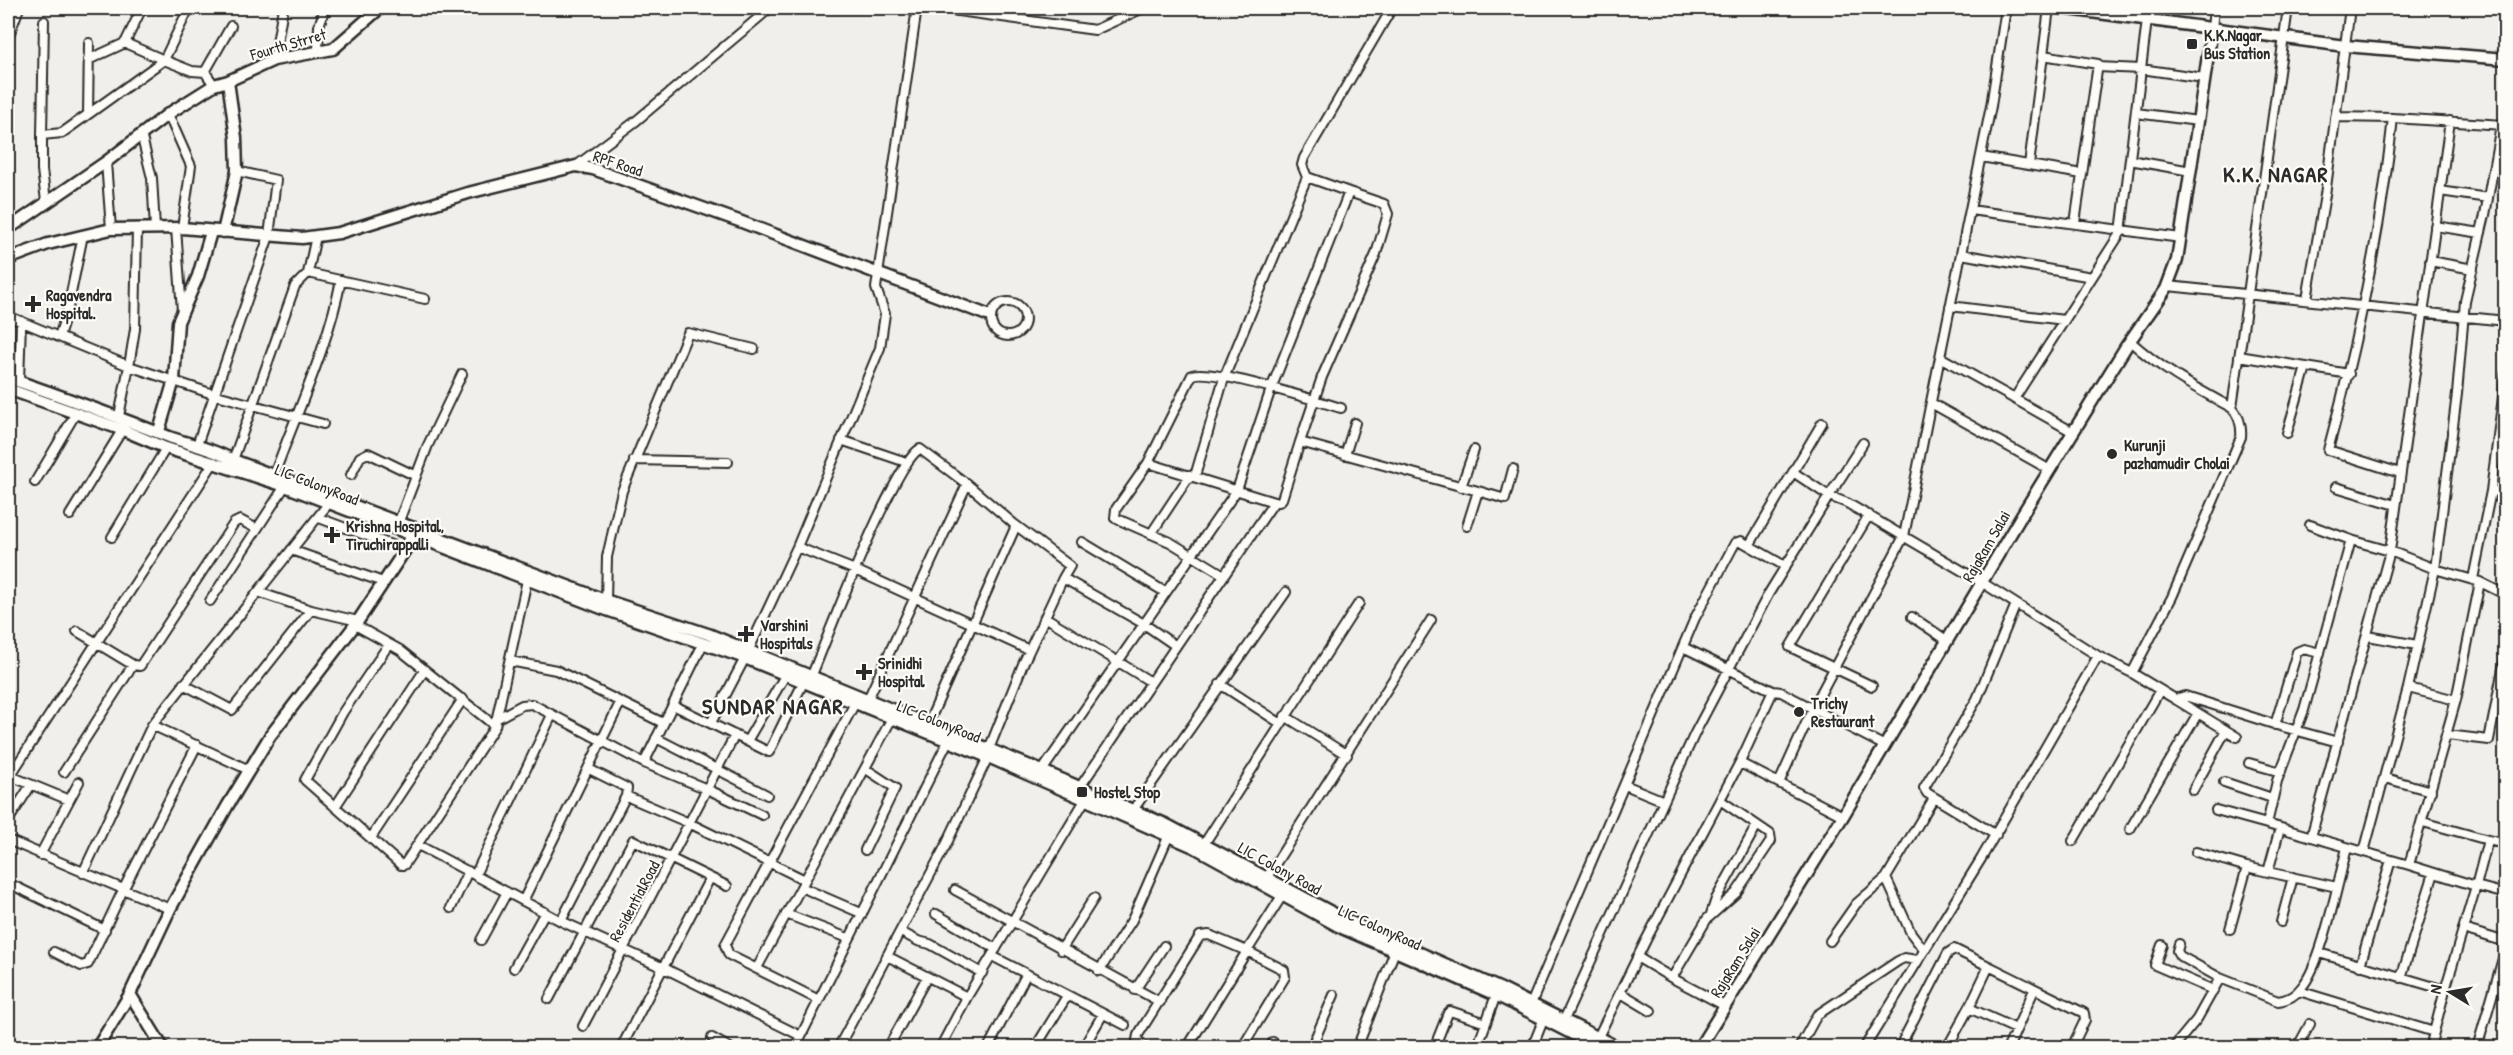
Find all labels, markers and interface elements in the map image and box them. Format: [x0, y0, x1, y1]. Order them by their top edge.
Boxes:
street label: Fourth Strret [247, 23, 329, 66]
place label: K.K.Nagar Bus Station [2204, 24, 2270, 64]
marker: K.K.Nagar Bus Station [2185, 37, 2199, 51]
street label: RPF Road [590, 145, 646, 181]
district label: K.K. NAGAR [2223, 159, 2329, 189]
place label: Ragavendra Hospital. [46, 284, 112, 325]
marker: Ragavendra Hospital. [24, 295, 42, 313]
place label: Kurunji pazhamudir Cholai [2124, 434, 2230, 475]
marker: Kurunji pazhamudir Cholai [2105, 447, 2119, 461]
street label: LIC ColonyRoad [272, 458, 362, 510]
street label: RajaRam Salai [1957, 506, 2015, 586]
place label: Krishna Hospital, Tiruchirappalli [345, 515, 444, 556]
marker: Krishna Hospital, Tiruchirappalli [323, 526, 341, 544]
place label: Varshini Hospitals [760, 614, 814, 655]
marker: Varshini Hospitals [737, 625, 755, 643]
place label: Srinidhi Hospital [878, 652, 925, 693]
marker: Srinidhi Hospital [855, 663, 873, 681]
district label: SUNDAR NAGAR [702, 691, 844, 721]
place label: Trichy Restaurant [1810, 692, 1875, 732]
street label: LIC ColonyRoad [894, 694, 984, 748]
marker: Trichy Restaurant [1792, 705, 1806, 719]
place label: Hostel Stop [1094, 781, 1160, 804]
marker: Hostel Stop [1075, 785, 1089, 799]
street label: LIC Colony Road [1234, 836, 1326, 900]
street label: ResidentialRoad [603, 857, 665, 945]
street label: LIC ColonyRoad [1335, 899, 1425, 955]
street label: RajaRam Salai [1705, 923, 1765, 1001]
north arrow [2420, 962, 2480, 1022]
text: N [2424, 982, 2447, 995]

